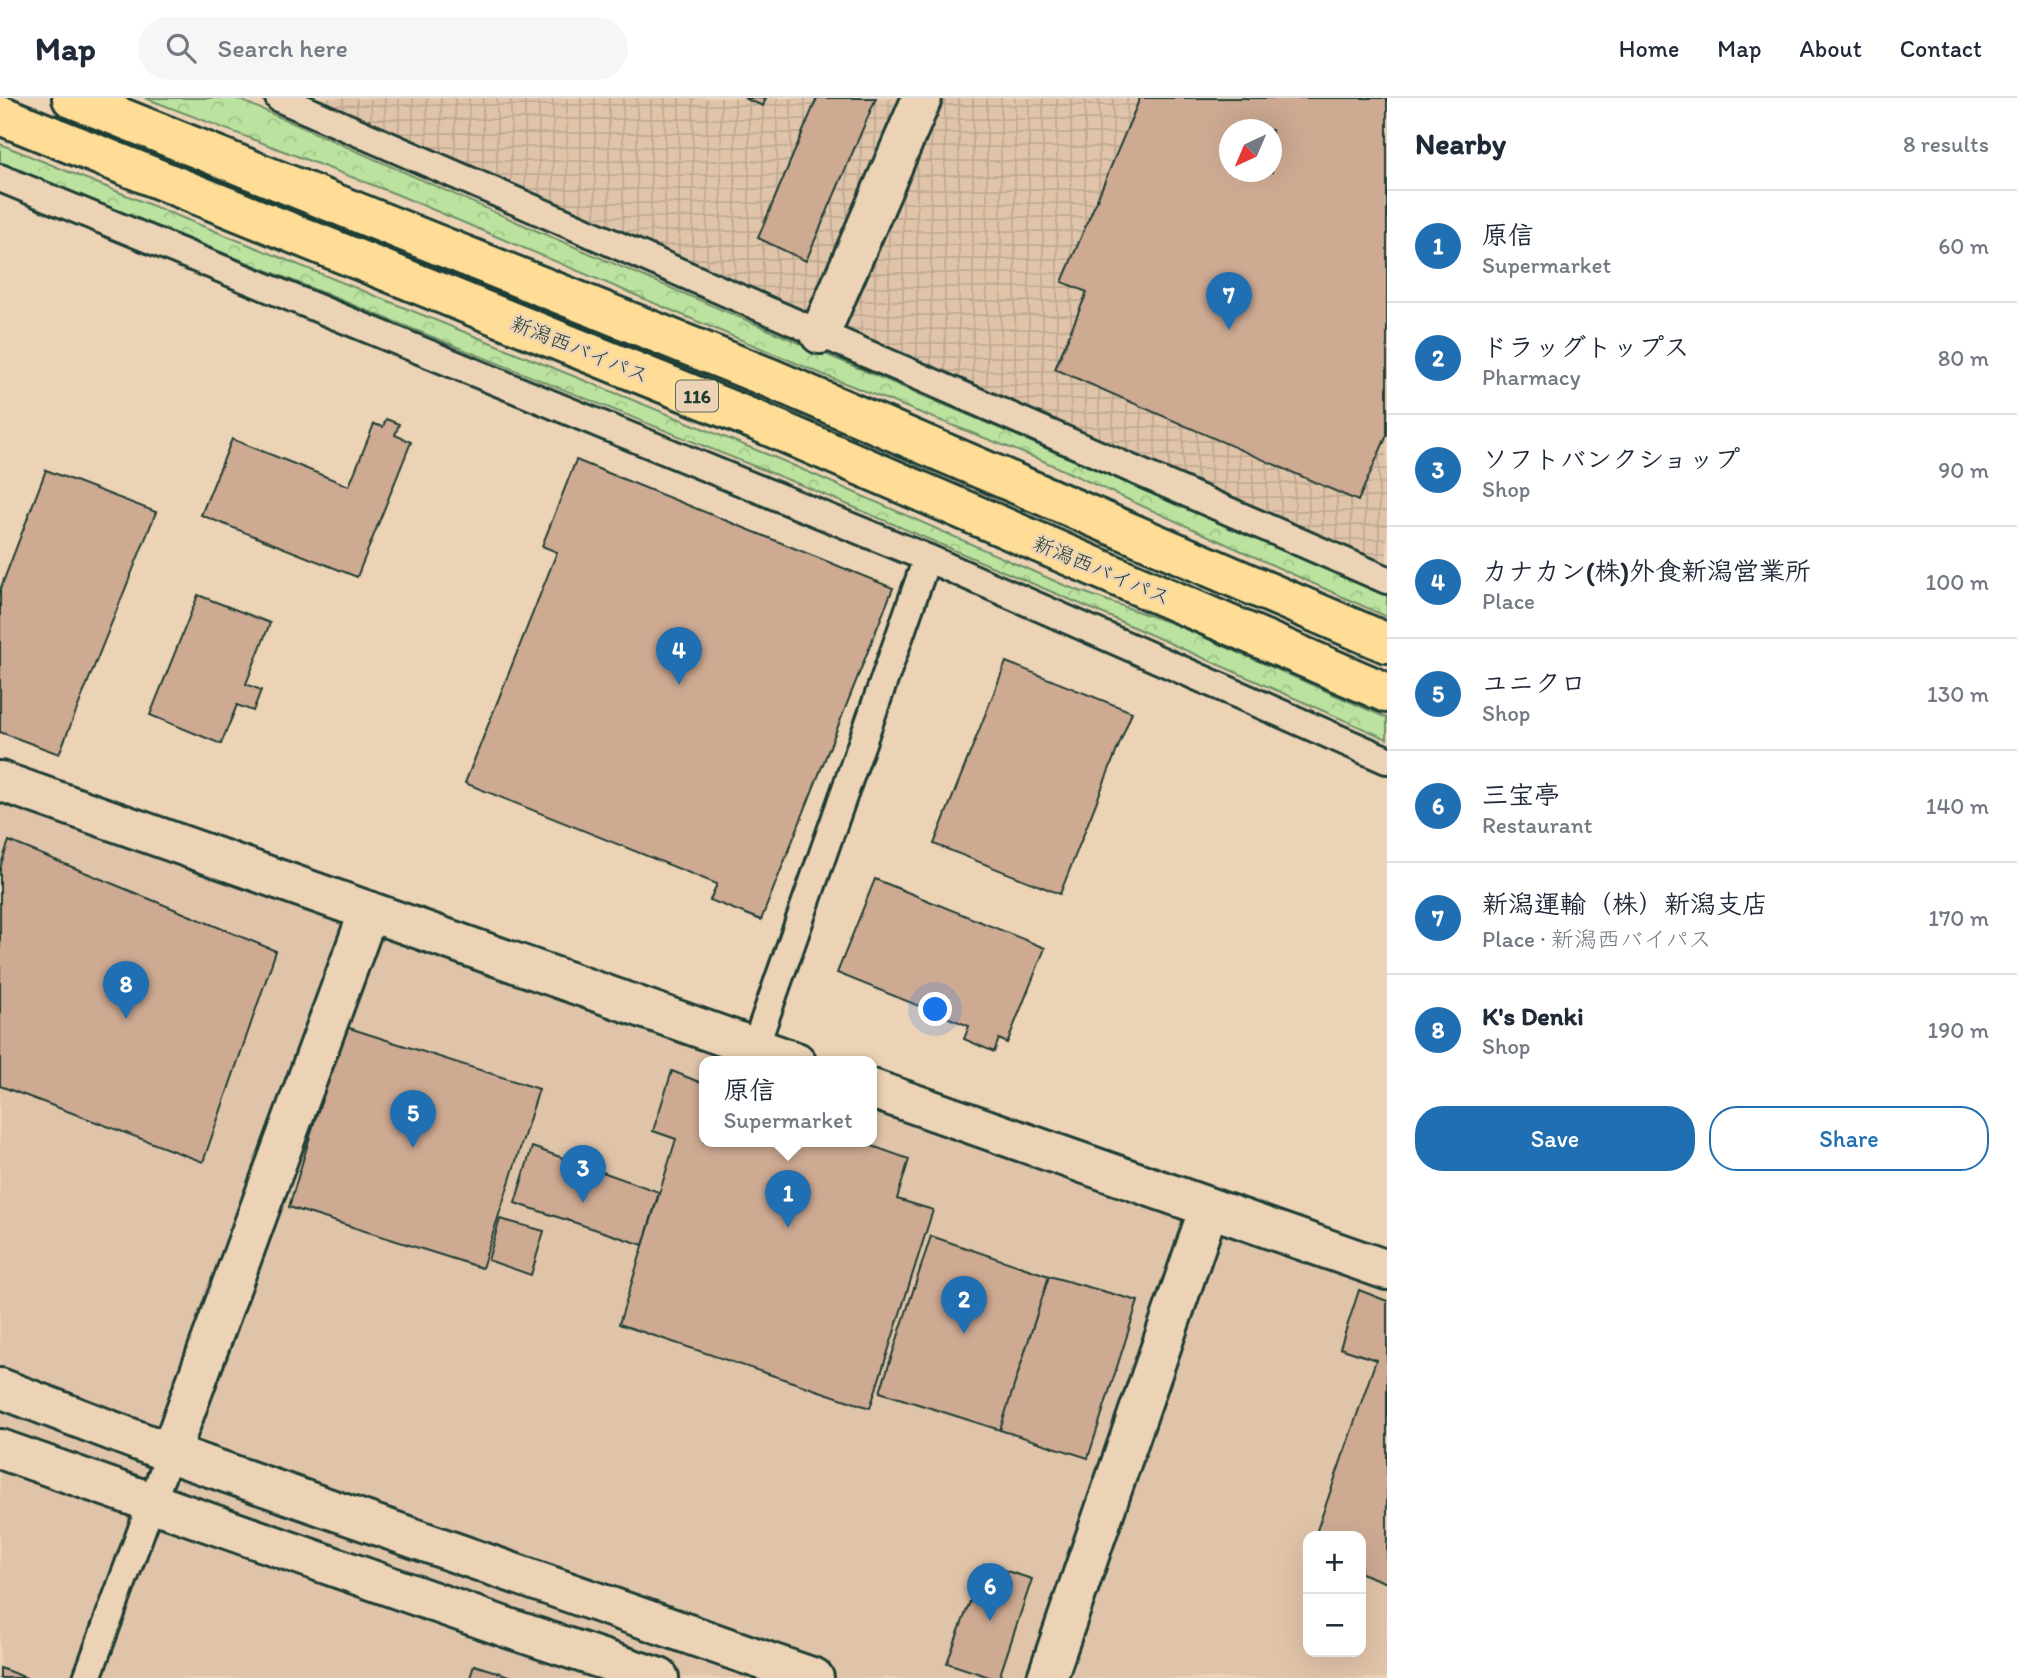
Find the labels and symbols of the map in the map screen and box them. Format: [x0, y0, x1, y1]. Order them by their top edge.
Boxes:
north arrow [1219, 119, 1282, 182]
pin: 7 [1206, 272, 1252, 330]
street label: 新潟西バイパス [507, 310, 653, 388]
road number: 116 [676, 380, 718, 412]
street label: 新潟西バイパス [1030, 530, 1174, 610]
pin: 4 [656, 627, 702, 685]
pin: 8 [103, 961, 149, 1019]
your location [918, 992, 952, 1026]
pin: 5 [390, 1090, 436, 1148]
pin: 3 [560, 1145, 606, 1203]
pin: 1 [765, 1170, 811, 1228]
pin: 2 [941, 1276, 987, 1334]
pin: 6 [967, 1563, 1013, 1621]

